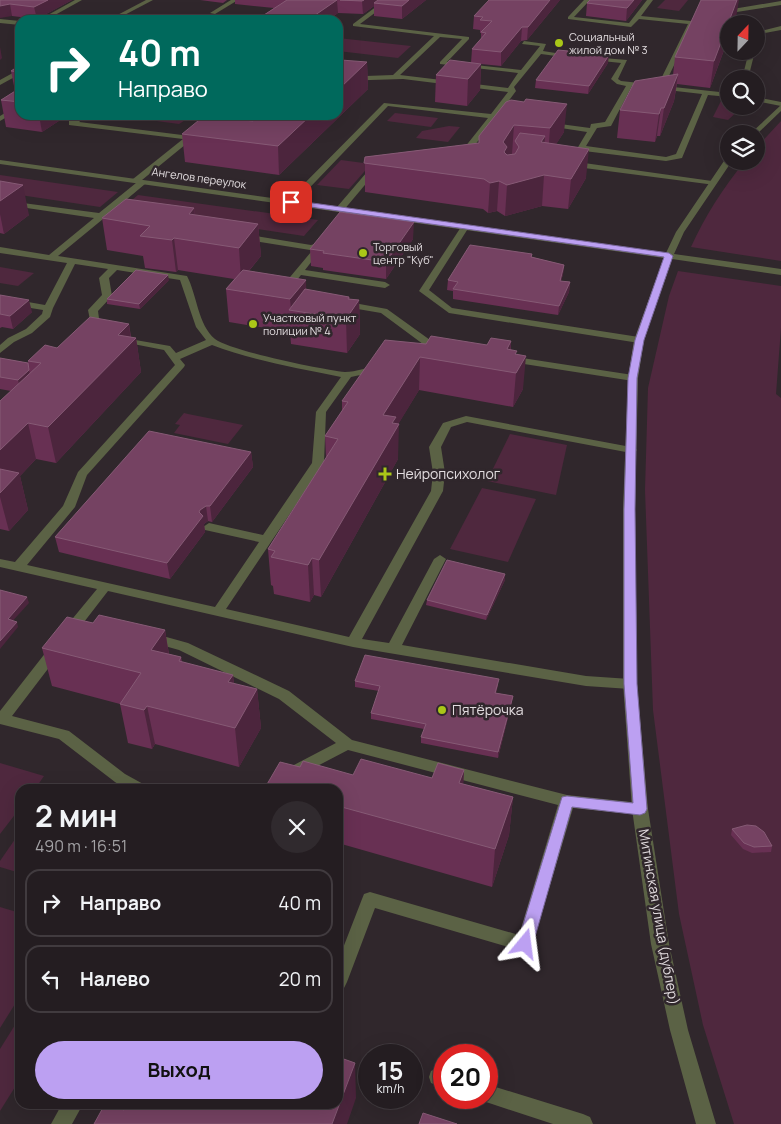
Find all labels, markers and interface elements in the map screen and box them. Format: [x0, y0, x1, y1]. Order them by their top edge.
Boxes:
north arrow [720, 15, 765, 60]
map controls [720, 15, 765, 170]
text: 40 m [118, 29, 201, 77]
place label: Социальный жилой дом № 3 [569, 29, 648, 57]
icon: right [35, 35, 100, 100]
marker: Социальный жилой дом № 3 [553, 37, 565, 49]
button: search [720, 70, 765, 115]
text: Направо [118, 74, 208, 104]
button: layers [720, 125, 765, 170]
street label: Ангелов переулок [151, 163, 248, 192]
pin [270, 181, 312, 223]
icon: arrive [277, 188, 305, 216]
place label: Торговый центр "Куб" [373, 239, 434, 267]
marker: Торговый центр "Куб" [357, 247, 369, 259]
place label: Участковый пункт полиции № 4 [263, 310, 357, 338]
marker: Участковый пункт полиции № 4 [247, 318, 259, 330]
place label: Нейропсихолог [396, 464, 501, 483]
marker: Нейропсихолог [378, 467, 392, 481]
place label: Пятёрочка [452, 700, 524, 719]
marker: Пятёрочка [436, 704, 448, 716]
text: 2 мин [35, 795, 118, 836]
button: close [271, 801, 323, 853]
street label: Митинская улица (дублер) [635, 827, 684, 1006]
text: 490 m · 16:51 [35, 835, 127, 857]
icon: right [37, 889, 65, 917]
text: Направо [80, 890, 161, 916]
text: 40 m [278, 890, 321, 916]
position arrow [498, 917, 550, 969]
icon: left [37, 965, 65, 993]
text: Налево [80, 966, 150, 992]
text: 20 m [279, 966, 321, 992]
button: Выход [35, 1041, 323, 1099]
speed limit sign: 20 [433, 1044, 498, 1109]
text: 15 [378, 1053, 403, 1088]
text: km/h [377, 1080, 404, 1097]

